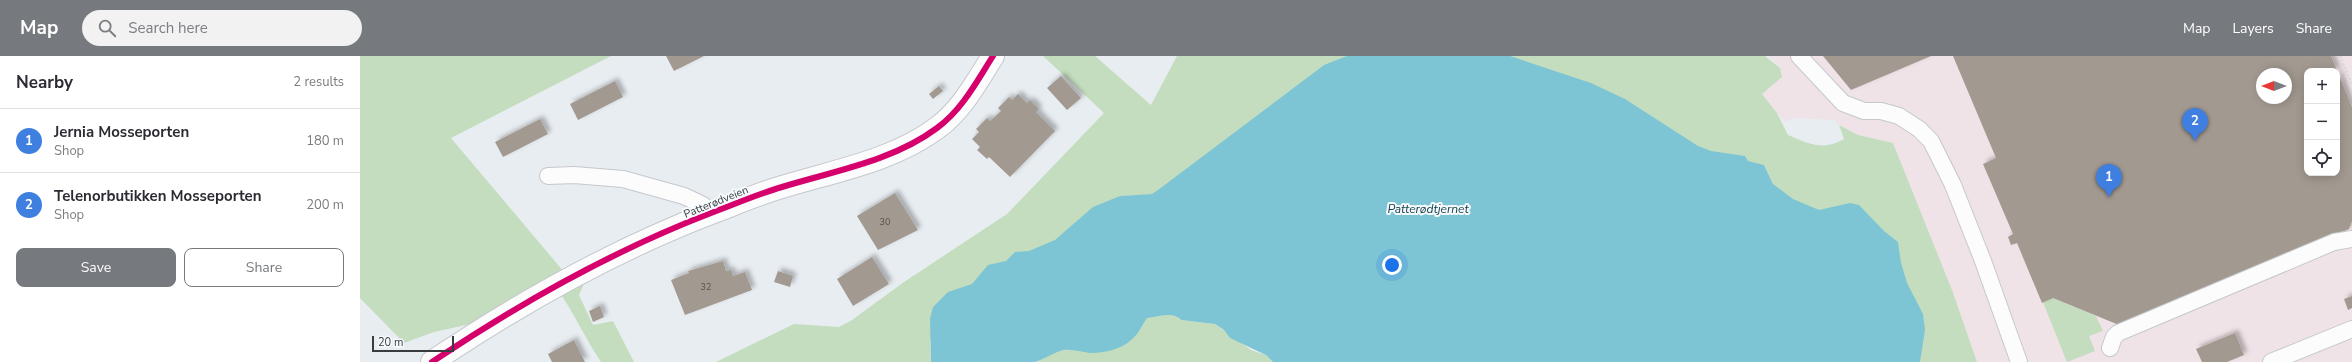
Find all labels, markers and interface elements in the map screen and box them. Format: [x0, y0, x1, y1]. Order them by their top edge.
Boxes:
search box [82, 10, 362, 46]
text: Map [20, 15, 58, 41]
icon: search [96, 17, 118, 39]
text: Search here [128, 18, 208, 38]
text: Map [2183, 19, 2210, 38]
text: Layers [2232, 19, 2274, 38]
text: Share [2296, 19, 2332, 38]
north arrow [2256, 68, 2292, 104]
map controls [2304, 68, 2340, 176]
button: + [2304, 68, 2340, 104]
text: Nearby [16, 71, 73, 94]
text: 2 results [293, 73, 344, 91]
button: − [2304, 104, 2340, 140]
pin: 2 [2182, 108, 2208, 141]
text: Jernia Mosseporten [54, 122, 189, 142]
text: 1 [25, 132, 33, 150]
text: 180 m [306, 132, 344, 150]
button: locate [2304, 140, 2340, 176]
text: Shop [54, 142, 84, 160]
pin: 1 [2096, 164, 2122, 197]
street label: Patterødveien [681, 182, 751, 222]
text: Telenorbutikken Mosseporten [54, 186, 262, 206]
text: 2 [25, 196, 33, 214]
text: 200 m [306, 196, 344, 214]
water label: Patterødtjernet [1387, 201, 1469, 217]
text: Shop [54, 206, 84, 224]
house number: 30 [880, 216, 890, 228]
button: Save [16, 248, 176, 287]
button: Share [184, 248, 344, 287]
your location [1382, 255, 1402, 275]
house number: 32 [701, 281, 711, 293]
scale bar [372, 334, 454, 353]
text: 20 m [378, 335, 403, 350]

